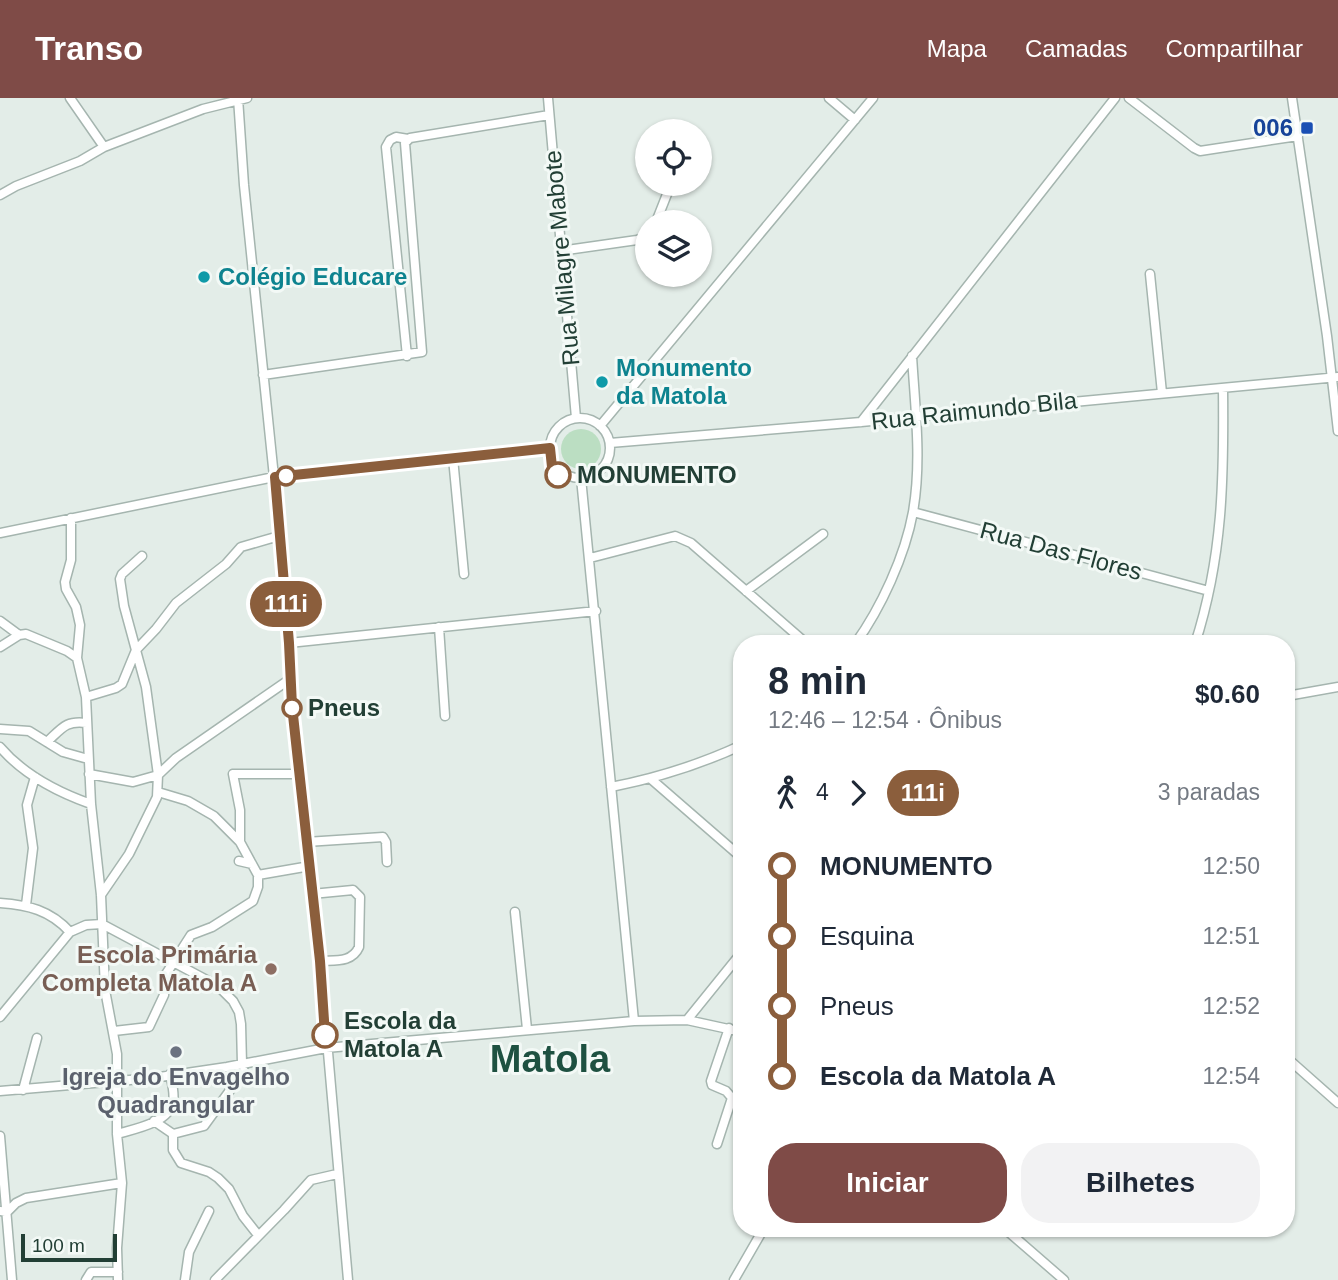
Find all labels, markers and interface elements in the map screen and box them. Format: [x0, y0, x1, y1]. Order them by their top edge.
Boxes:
text: Transo [35, 30, 143, 67]
text: Mapa [927, 35, 987, 62]
text: Camadas [1025, 35, 1128, 62]
text: Compartilhar [1166, 35, 1303, 62]
place label: 006 [1253, 114, 1293, 141]
map controls [635, 119, 712, 287]
button: locate [635, 119, 712, 196]
marker: 006 [1299, 120, 1315, 136]
street label: Rua Milagre Mabote [539, 149, 584, 367]
button: layers [635, 210, 712, 287]
place label: Colégio Educare [218, 263, 407, 290]
marker: Colégio Educare [196, 269, 212, 285]
place label: Monumento da Matola [616, 354, 752, 409]
marker: Monumento da Matola [594, 374, 610, 390]
street label: Rua Raimundo Bila [870, 386, 1079, 435]
place label: MONUMENTO [577, 461, 737, 488]
marker: MONUMENTO [545, 462, 571, 488]
unlabelled marker [276, 466, 296, 486]
street label: Rua Das Flores [977, 516, 1145, 585]
line badge: 111i [237, 581, 335, 627]
text: 111i [264, 590, 308, 617]
text: 8 min [768, 660, 867, 702]
text: $0.60 [1195, 679, 1260, 709]
place label: Pneus [308, 694, 380, 721]
marker: Pneus [282, 698, 302, 718]
text: 12:46 – 12:54 · Ônibus [768, 707, 1002, 733]
icon: walk [768, 774, 806, 812]
icon: forward [839, 774, 877, 812]
text: 4 [816, 779, 829, 805]
text: 111i [901, 779, 945, 806]
text: 3 paradas [1158, 779, 1260, 805]
text: MONUMENTO [820, 851, 993, 881]
text: 12:50 [1202, 853, 1260, 879]
text: Esquina [820, 921, 914, 951]
text: 12:51 [1202, 923, 1260, 949]
place label: Escola Primária Completa Matola A [42, 941, 258, 996]
marker: Escola Primária Completa Matola A [263, 961, 279, 977]
text: Pneus [820, 991, 894, 1021]
text: 12:52 [1202, 993, 1260, 1019]
place label: Escola da Matola A [344, 1007, 457, 1062]
marker: Escola da Matola A [312, 1022, 338, 1048]
district label: Matola [490, 1038, 611, 1080]
marker: Igreja do Envagelho Quadrangular [168, 1044, 184, 1060]
text: Escola da Matola A [820, 1061, 1056, 1091]
place label: Igreja do Envagelho Quadrangular [62, 1063, 290, 1118]
text: 12:54 [1202, 1063, 1260, 1089]
button: Iniciar [768, 1143, 1007, 1223]
button: Bilhetes [1021, 1143, 1260, 1223]
scale bar [21, 1231, 117, 1263]
text: 100 m [32, 1235, 85, 1256]

